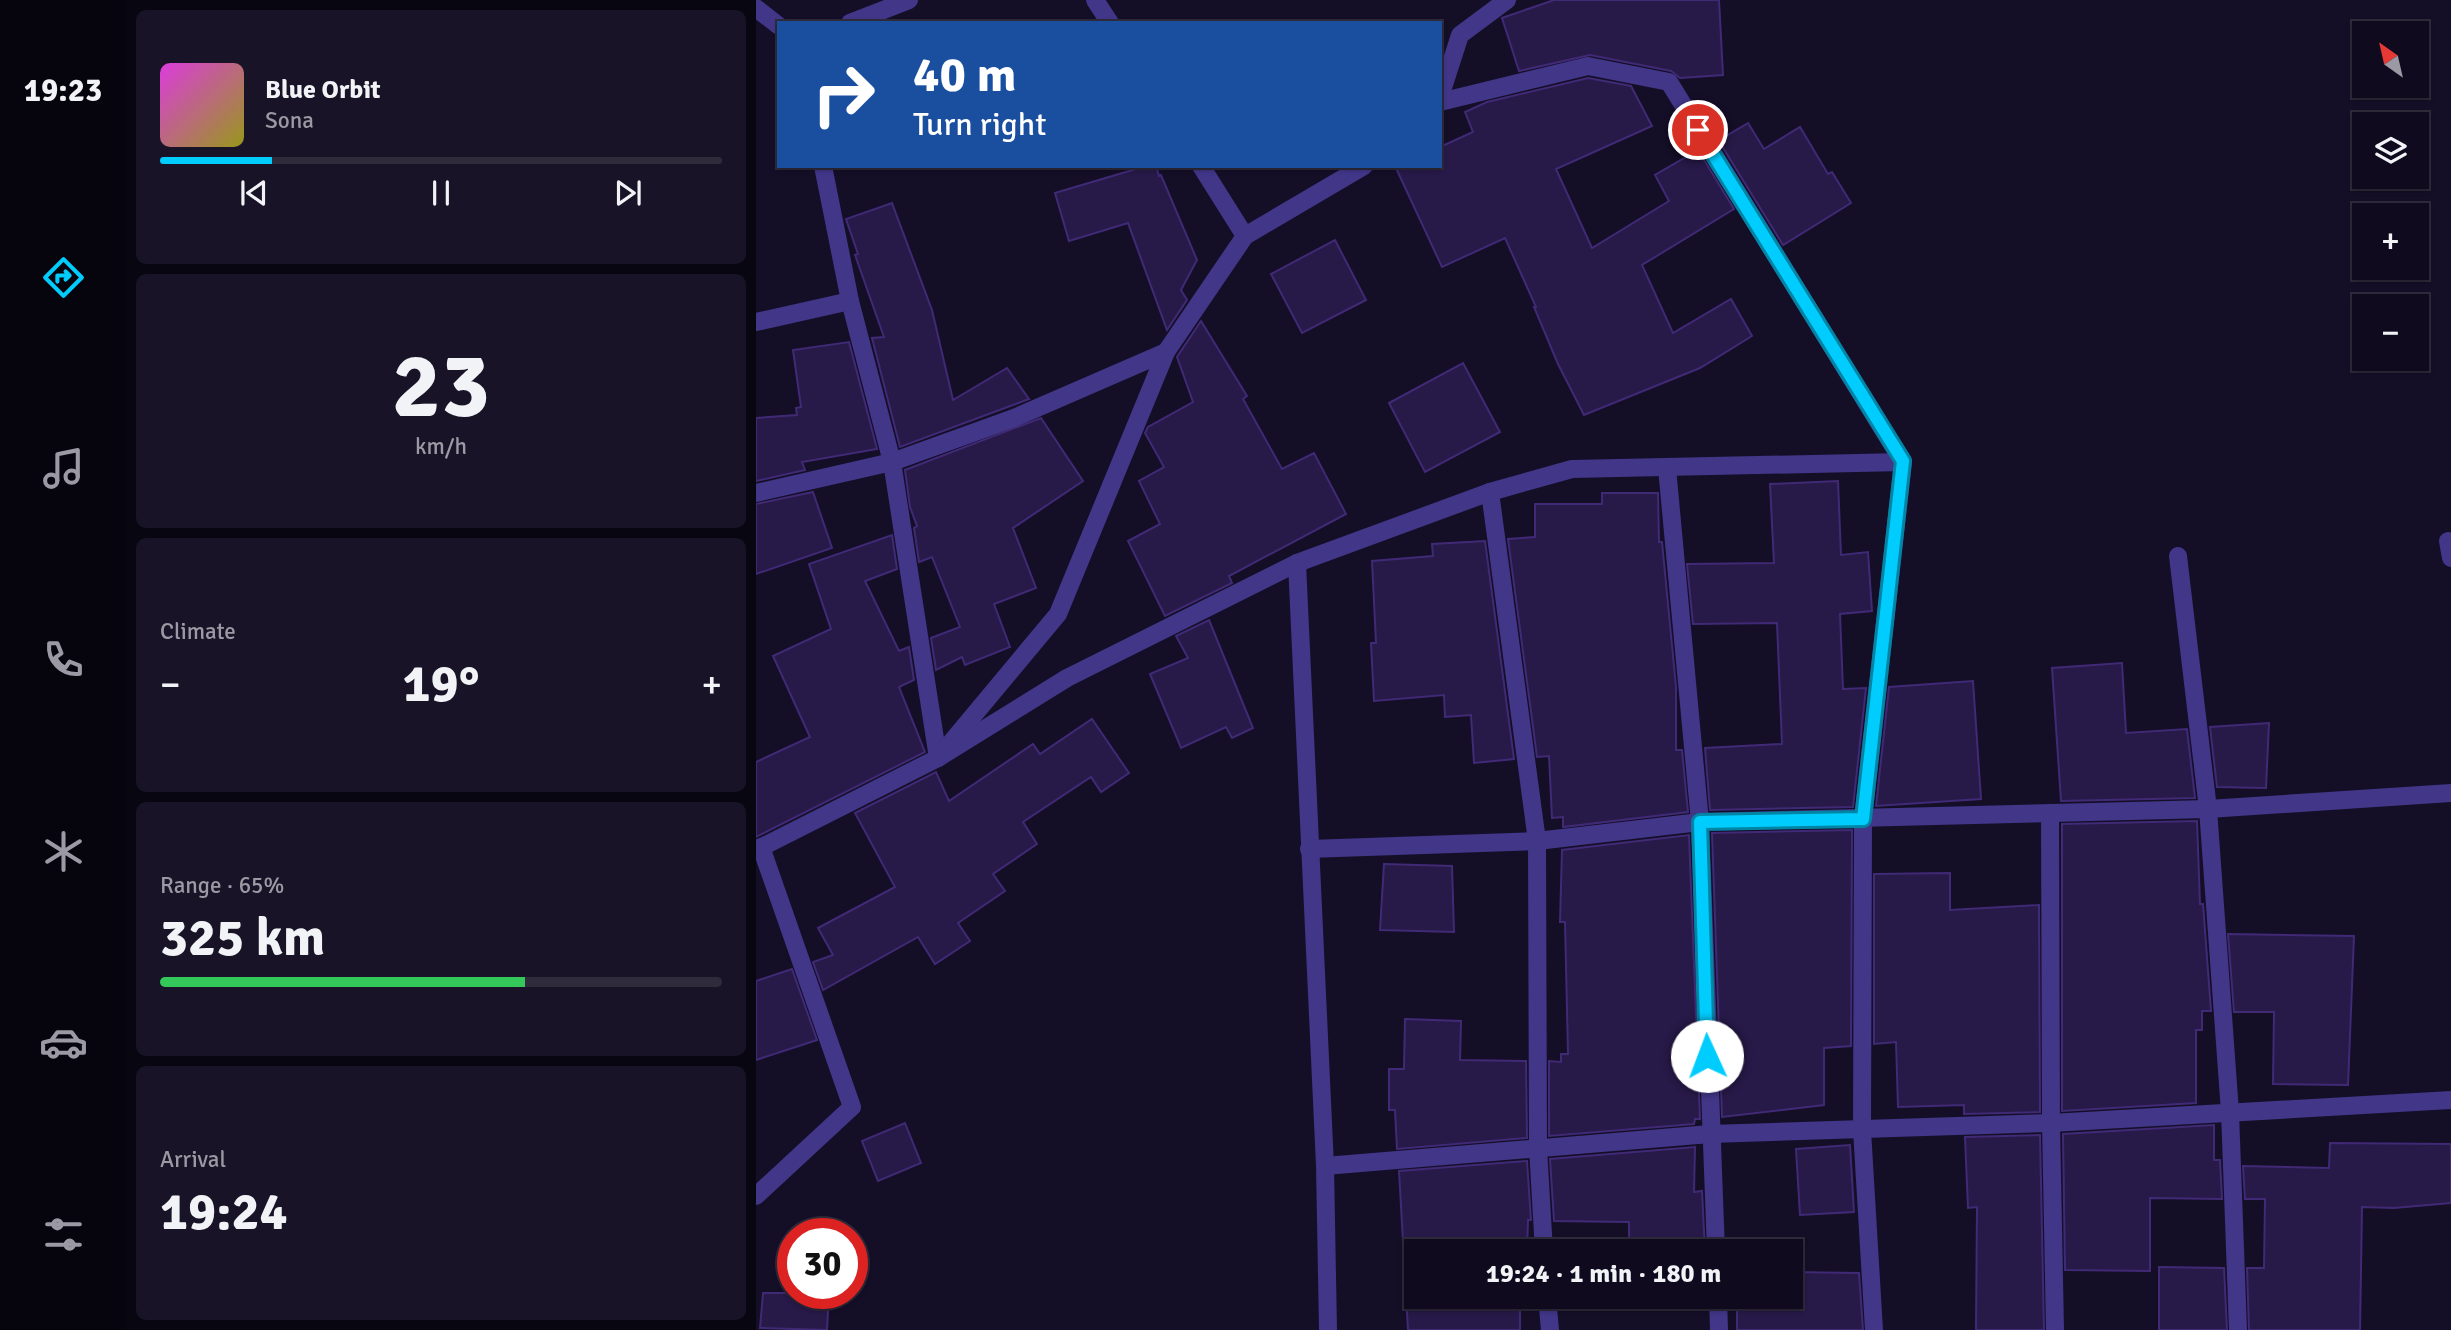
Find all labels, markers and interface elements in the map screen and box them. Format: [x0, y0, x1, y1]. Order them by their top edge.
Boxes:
north arrow [2352, 21, 2429, 98]
map controls [2352, 21, 2429, 371]
text: 40 m [913, 45, 1016, 105]
icon: right [798, 49, 889, 140]
text: 19:23 [24, 71, 102, 110]
text: Blue Orbit [265, 74, 381, 106]
pin [1668, 100, 1728, 160]
text: Turn right [913, 105, 1046, 144]
text: Sona [265, 106, 314, 135]
icon: arrive [1679, 111, 1717, 149]
button: layers [2352, 112, 2429, 189]
icon: previous [235, 174, 273, 212]
icon: pause [422, 174, 460, 212]
icon: next [609, 174, 647, 212]
button: + [2352, 203, 2429, 280]
icon: directions [39, 253, 88, 302]
button: − [2352, 294, 2429, 371]
text: 23 [392, 330, 490, 443]
text: km/h [415, 432, 467, 461]
icon: music [39, 444, 88, 493]
text: Climate [160, 617, 236, 646]
icon: phone [39, 635, 88, 684]
text: 19° [403, 652, 479, 716]
text: − [160, 661, 181, 708]
text: + [701, 661, 722, 708]
icon: climate [39, 827, 88, 876]
text: Range · 65% [160, 871, 284, 900]
text: 325 km [160, 906, 325, 970]
icon: car [39, 1018, 88, 1067]
position arrow [1670, 1019, 1744, 1093]
text: Arrival [160, 1145, 226, 1174]
text: 19:24 [160, 1180, 288, 1244]
icon: filters [39, 1210, 88, 1259]
speed limit sign: 30 [777, 1218, 868, 1309]
text: 19:24 · 1 min · 180 m [1486, 1258, 1721, 1290]

